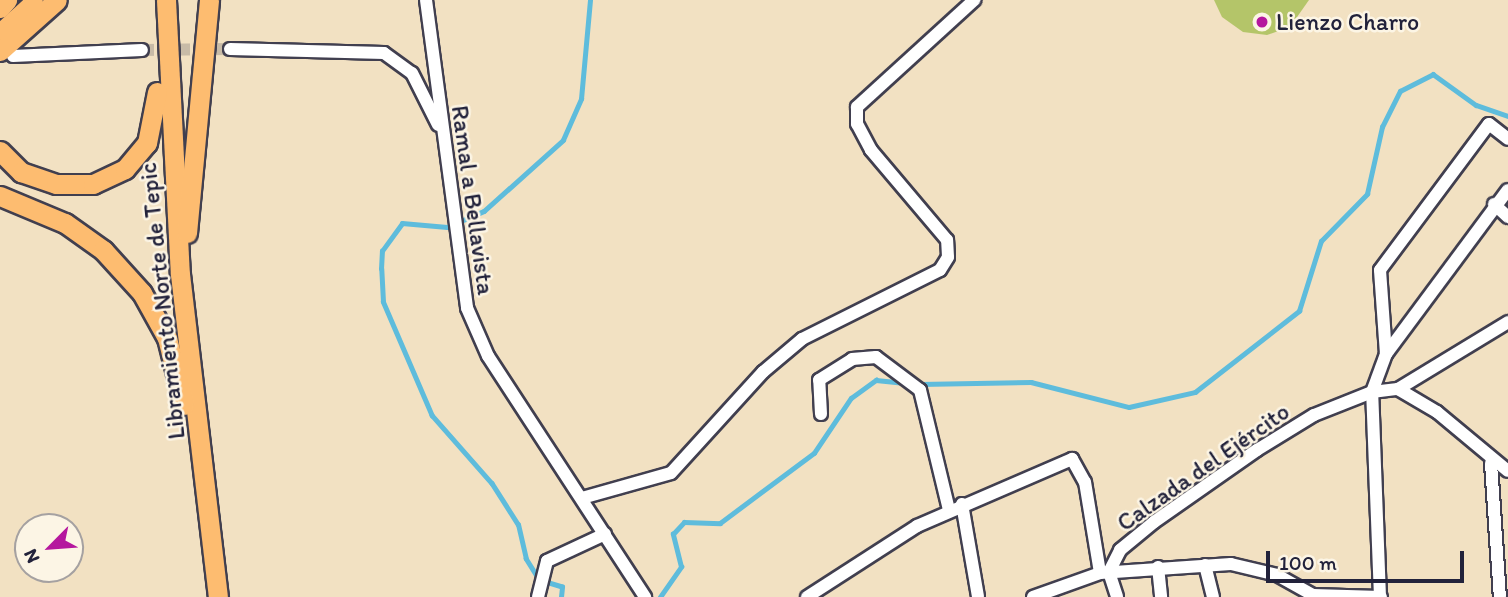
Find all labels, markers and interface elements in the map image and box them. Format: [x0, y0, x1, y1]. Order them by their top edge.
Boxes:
place label: Lienzo Charro [1276, 8, 1419, 36]
marker: Lienzo Charro [1254, 14, 1270, 30]
street label: Ramal a Bellavista [445, 104, 501, 296]
street label: Libramiento Norte de Tepic [133, 162, 191, 440]
street label: Calzada del Ejército [1111, 397, 1295, 537]
north arrow [14, 513, 84, 583]
scale bar [1270, 538, 1468, 582]
text: N [18, 546, 44, 567]
text: 100 m [1279, 550, 1337, 575]

